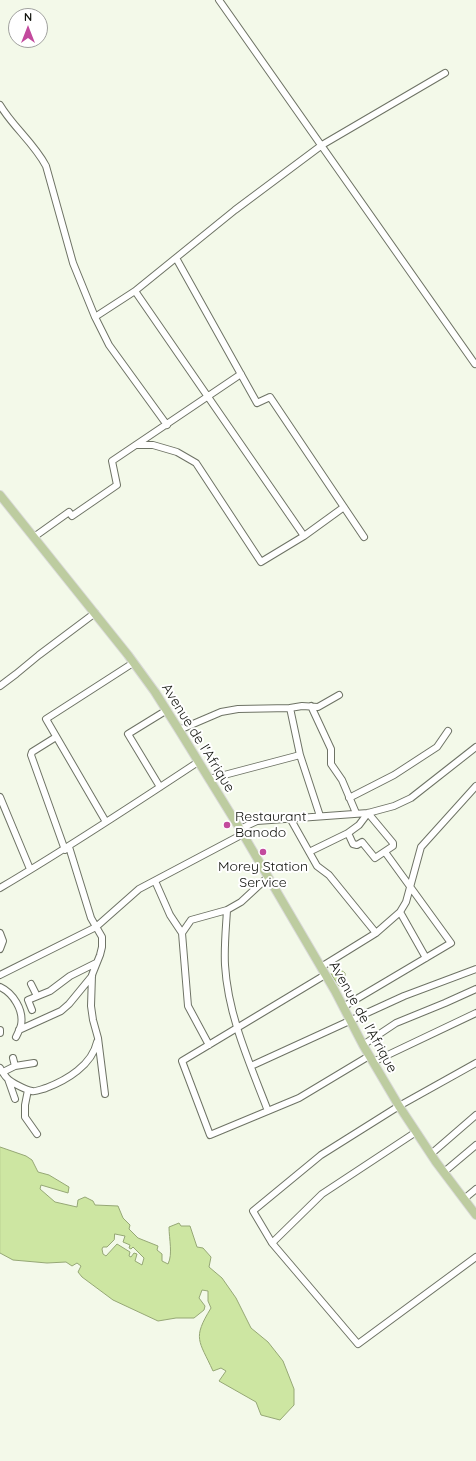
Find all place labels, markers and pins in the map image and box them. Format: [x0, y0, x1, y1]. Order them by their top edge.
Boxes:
place label: Restaurant Banodo [235, 809, 306, 842]
marker: Restaurant Banodo [222, 820, 232, 830]
marker: Morey Station Service [258, 847, 268, 857]
place label: Morey Station Service [218, 859, 308, 892]

